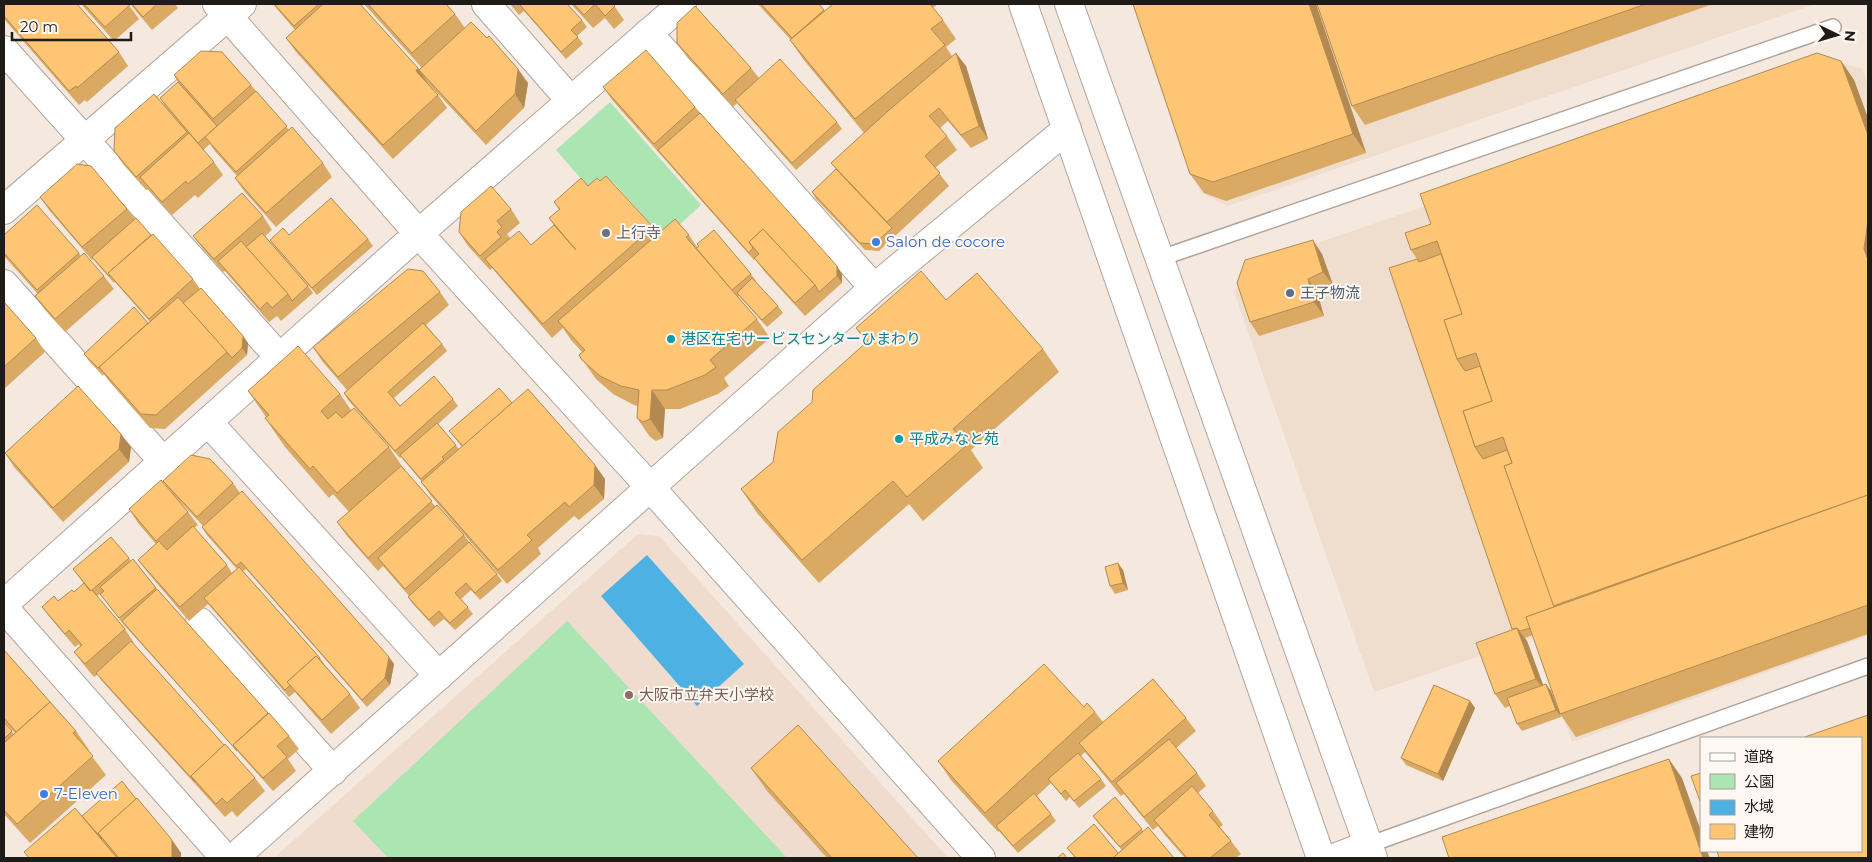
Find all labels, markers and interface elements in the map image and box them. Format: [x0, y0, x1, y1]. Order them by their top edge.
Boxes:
scale bar [12, 10, 131, 42]
north arrow [1812, 10, 1862, 60]
text: 20 m [20, 17, 58, 36]
text: N [1840, 30, 1859, 43]
place label: 上行寺 [616, 223, 661, 242]
marker: 上行寺 [600, 227, 612, 239]
place label: Salon de cocore [886, 232, 1005, 251]
marker: Salon de cocore [870, 236, 882, 248]
place label: 王子物流 [1300, 283, 1360, 302]
marker: 王子物流 [1284, 287, 1296, 299]
place label: 港区在宅サービスセンターひまわり [681, 329, 921, 348]
marker: 港区在宅サービスセンターひまわり [665, 333, 677, 345]
place label: 平成みなと苑 [909, 429, 999, 448]
marker: 平成みなと苑 [893, 433, 905, 445]
place label: 大阪市立弁天小学校 [639, 685, 774, 704]
marker: 大阪市立弁天小学校 [623, 689, 635, 701]
legend [1700, 737, 1862, 852]
text: 道路 [1744, 747, 1774, 766]
text: 公園 [1744, 772, 1774, 791]
place label: 7-Eleven [54, 784, 118, 803]
marker: 7-Eleven [38, 788, 50, 800]
text: 水域 [1744, 797, 1774, 816]
text: 建物 [1744, 822, 1774, 841]

